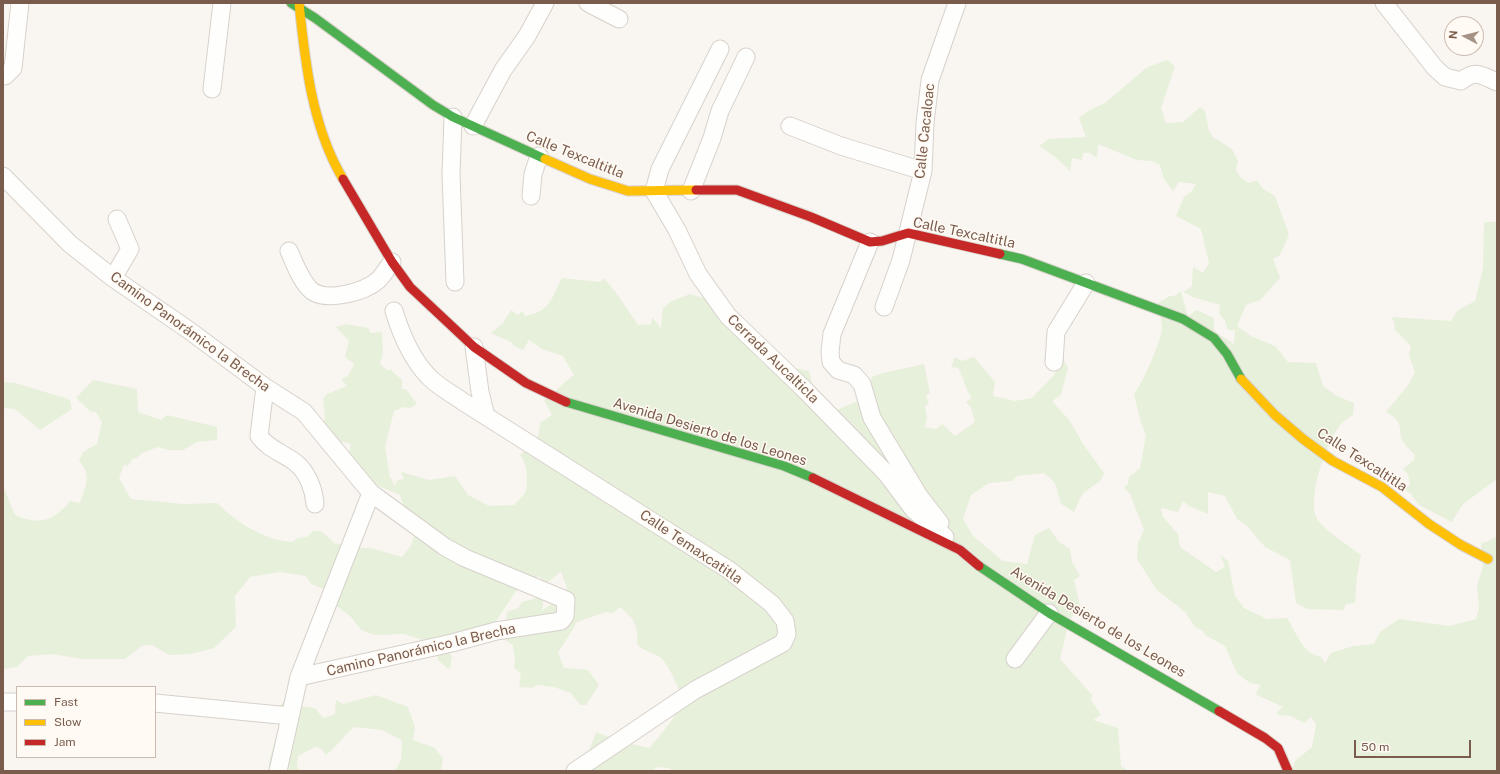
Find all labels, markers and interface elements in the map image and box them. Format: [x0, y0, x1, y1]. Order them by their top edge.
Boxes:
north arrow [1444, 16, 1484, 56]
text: N [1447, 30, 1460, 40]
street label: Calle Cacaloac [912, 82, 938, 180]
street label: Calle Texcaltitla [524, 128, 626, 182]
street label: Calle Texcaltitla [911, 214, 1017, 252]
street label: Camino Panorámico la Brecha [107, 268, 273, 396]
street label: Cerrada Aucalticla [724, 311, 822, 407]
street label: Avenida Desierto de los Leones [611, 395, 809, 469]
street label: Calle Texcaltitla [1314, 425, 1410, 495]
street label: Calle Temaxcatitla [636, 506, 746, 588]
street label: Avenida Desierto de los Leones [1007, 563, 1189, 681]
street label: Camino Panorámico la Brecha [325, 620, 517, 680]
legend [16, 686, 156, 758]
text: Fast [54, 695, 78, 709]
text: Slow [54, 715, 81, 729]
scale bar [1356, 732, 1473, 758]
text: Jam [54, 735, 76, 749]
text: 50 m [1361, 740, 1389, 754]

